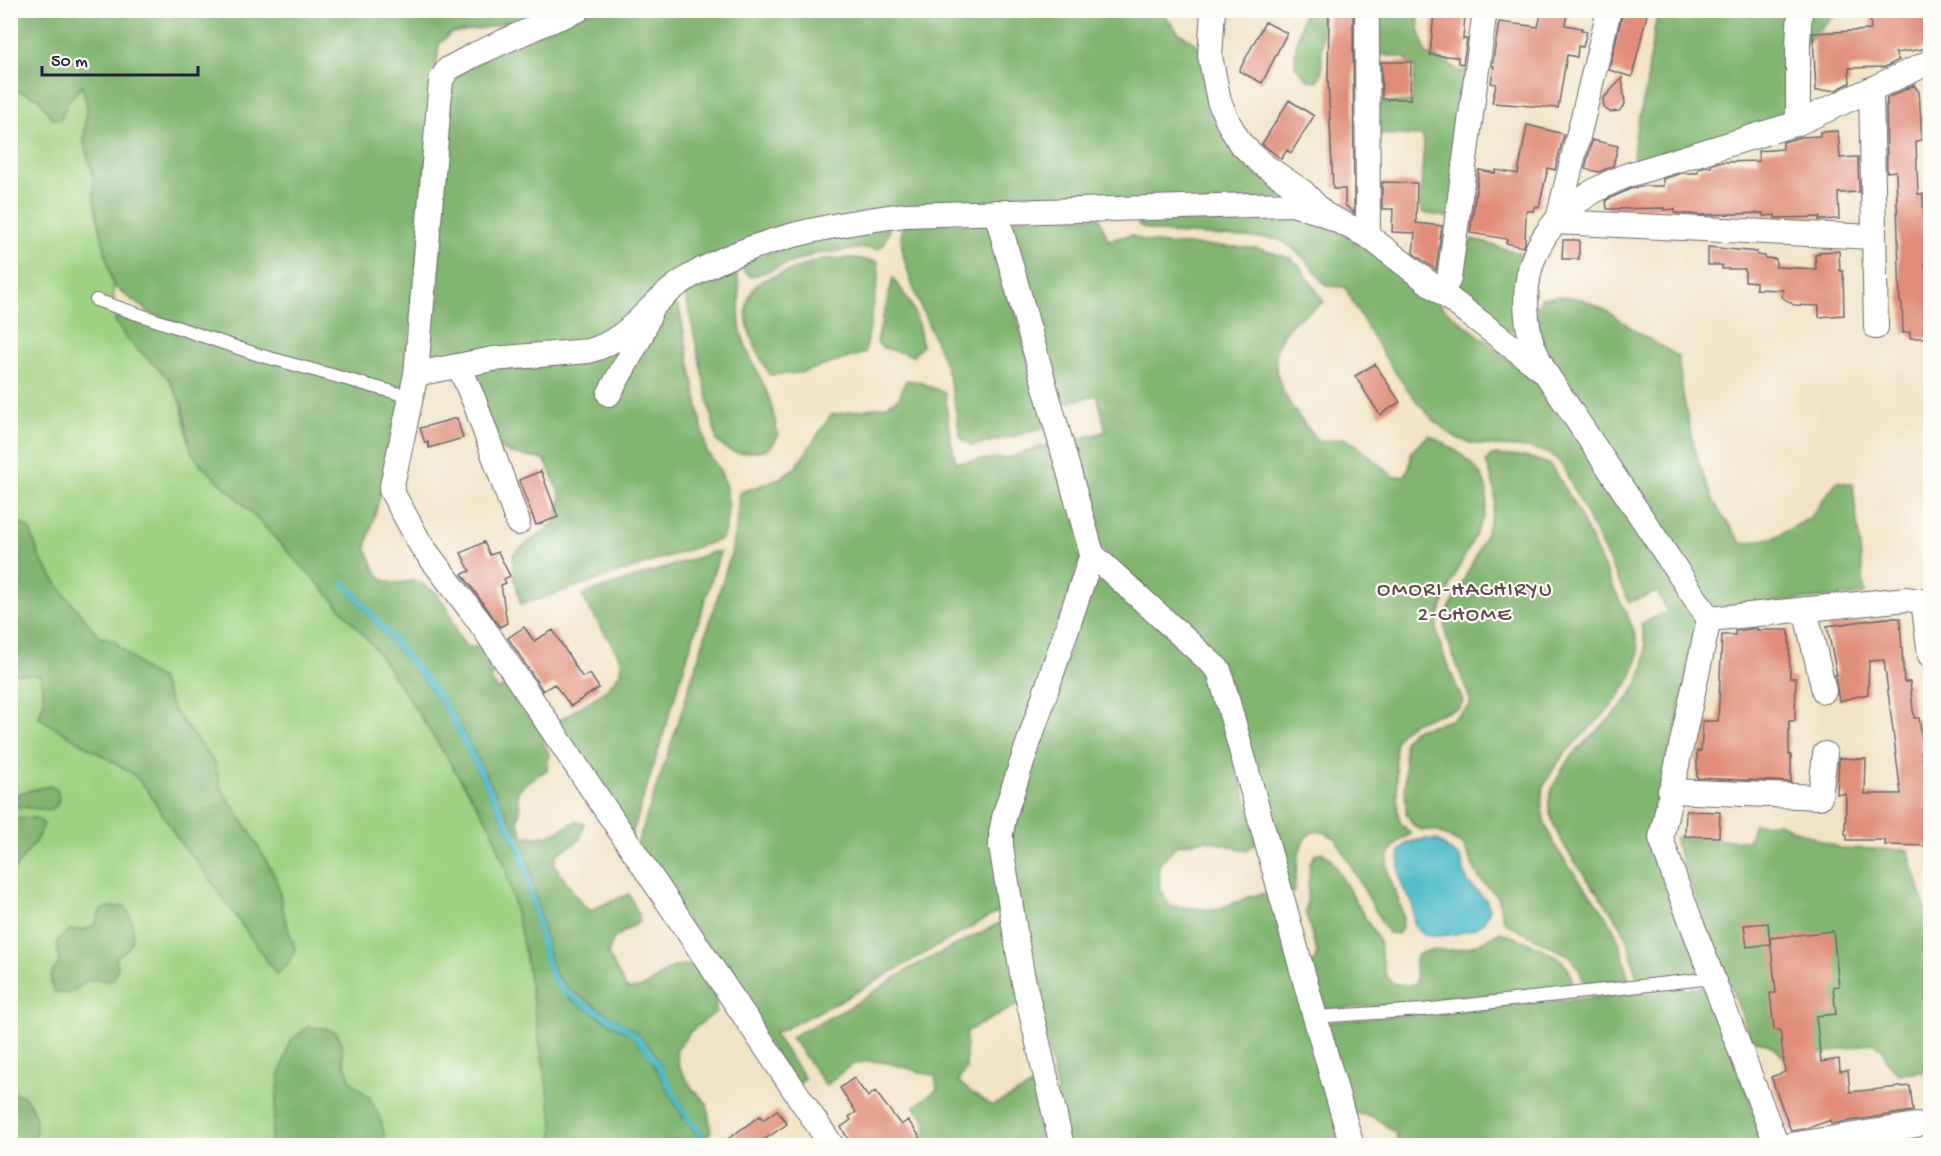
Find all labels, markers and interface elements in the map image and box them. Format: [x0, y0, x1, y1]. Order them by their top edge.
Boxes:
scale bar [42, 39, 198, 77]
text: 50 m [51, 52, 88, 73]
district label: OMORI-HACHIRYU 2-CHOME [1377, 578, 1553, 629]

